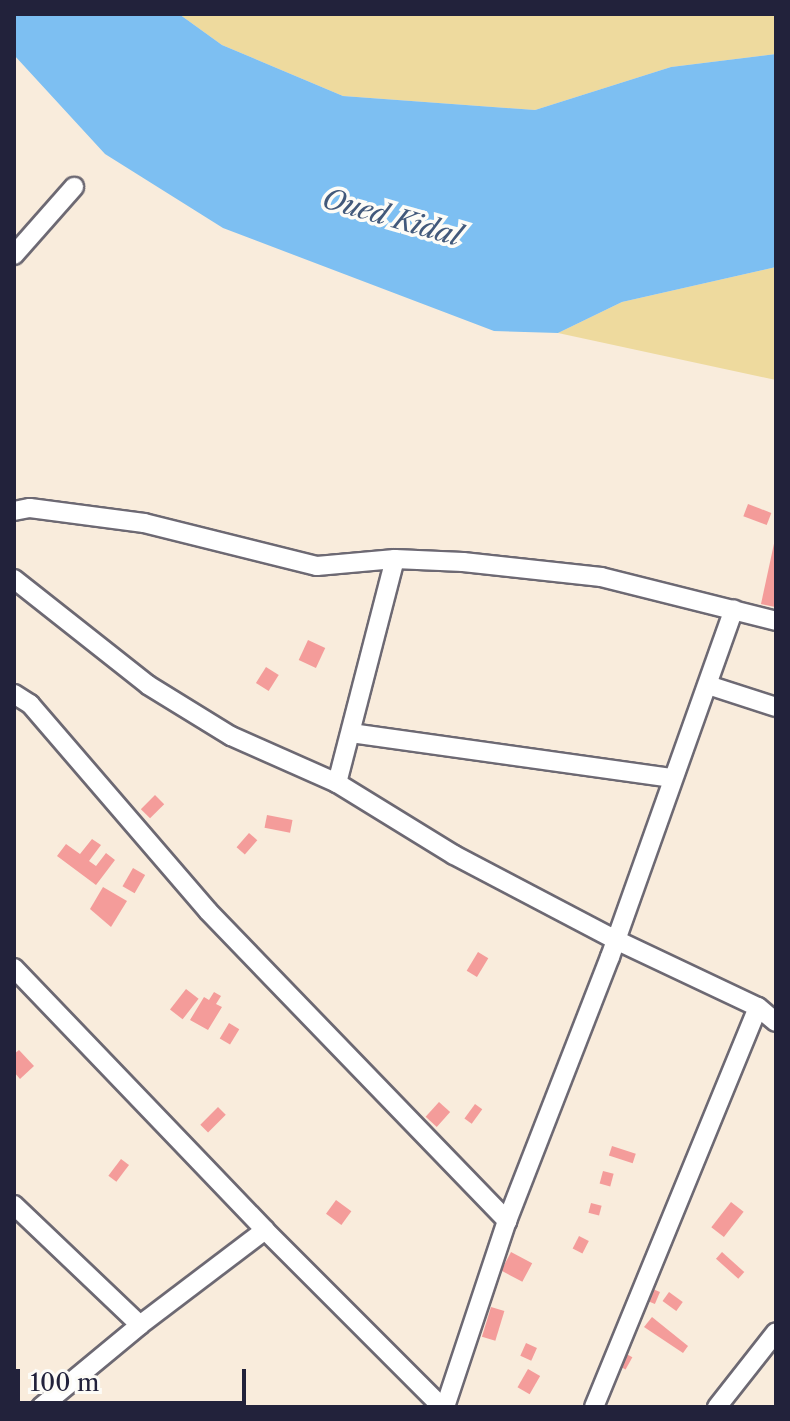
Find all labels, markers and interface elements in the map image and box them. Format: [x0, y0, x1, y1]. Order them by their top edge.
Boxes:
water label: Oued Kidal [319, 181, 465, 253]
scale bar [20, 1353, 250, 1403]
text: 100 m [30, 1368, 99, 1397]

